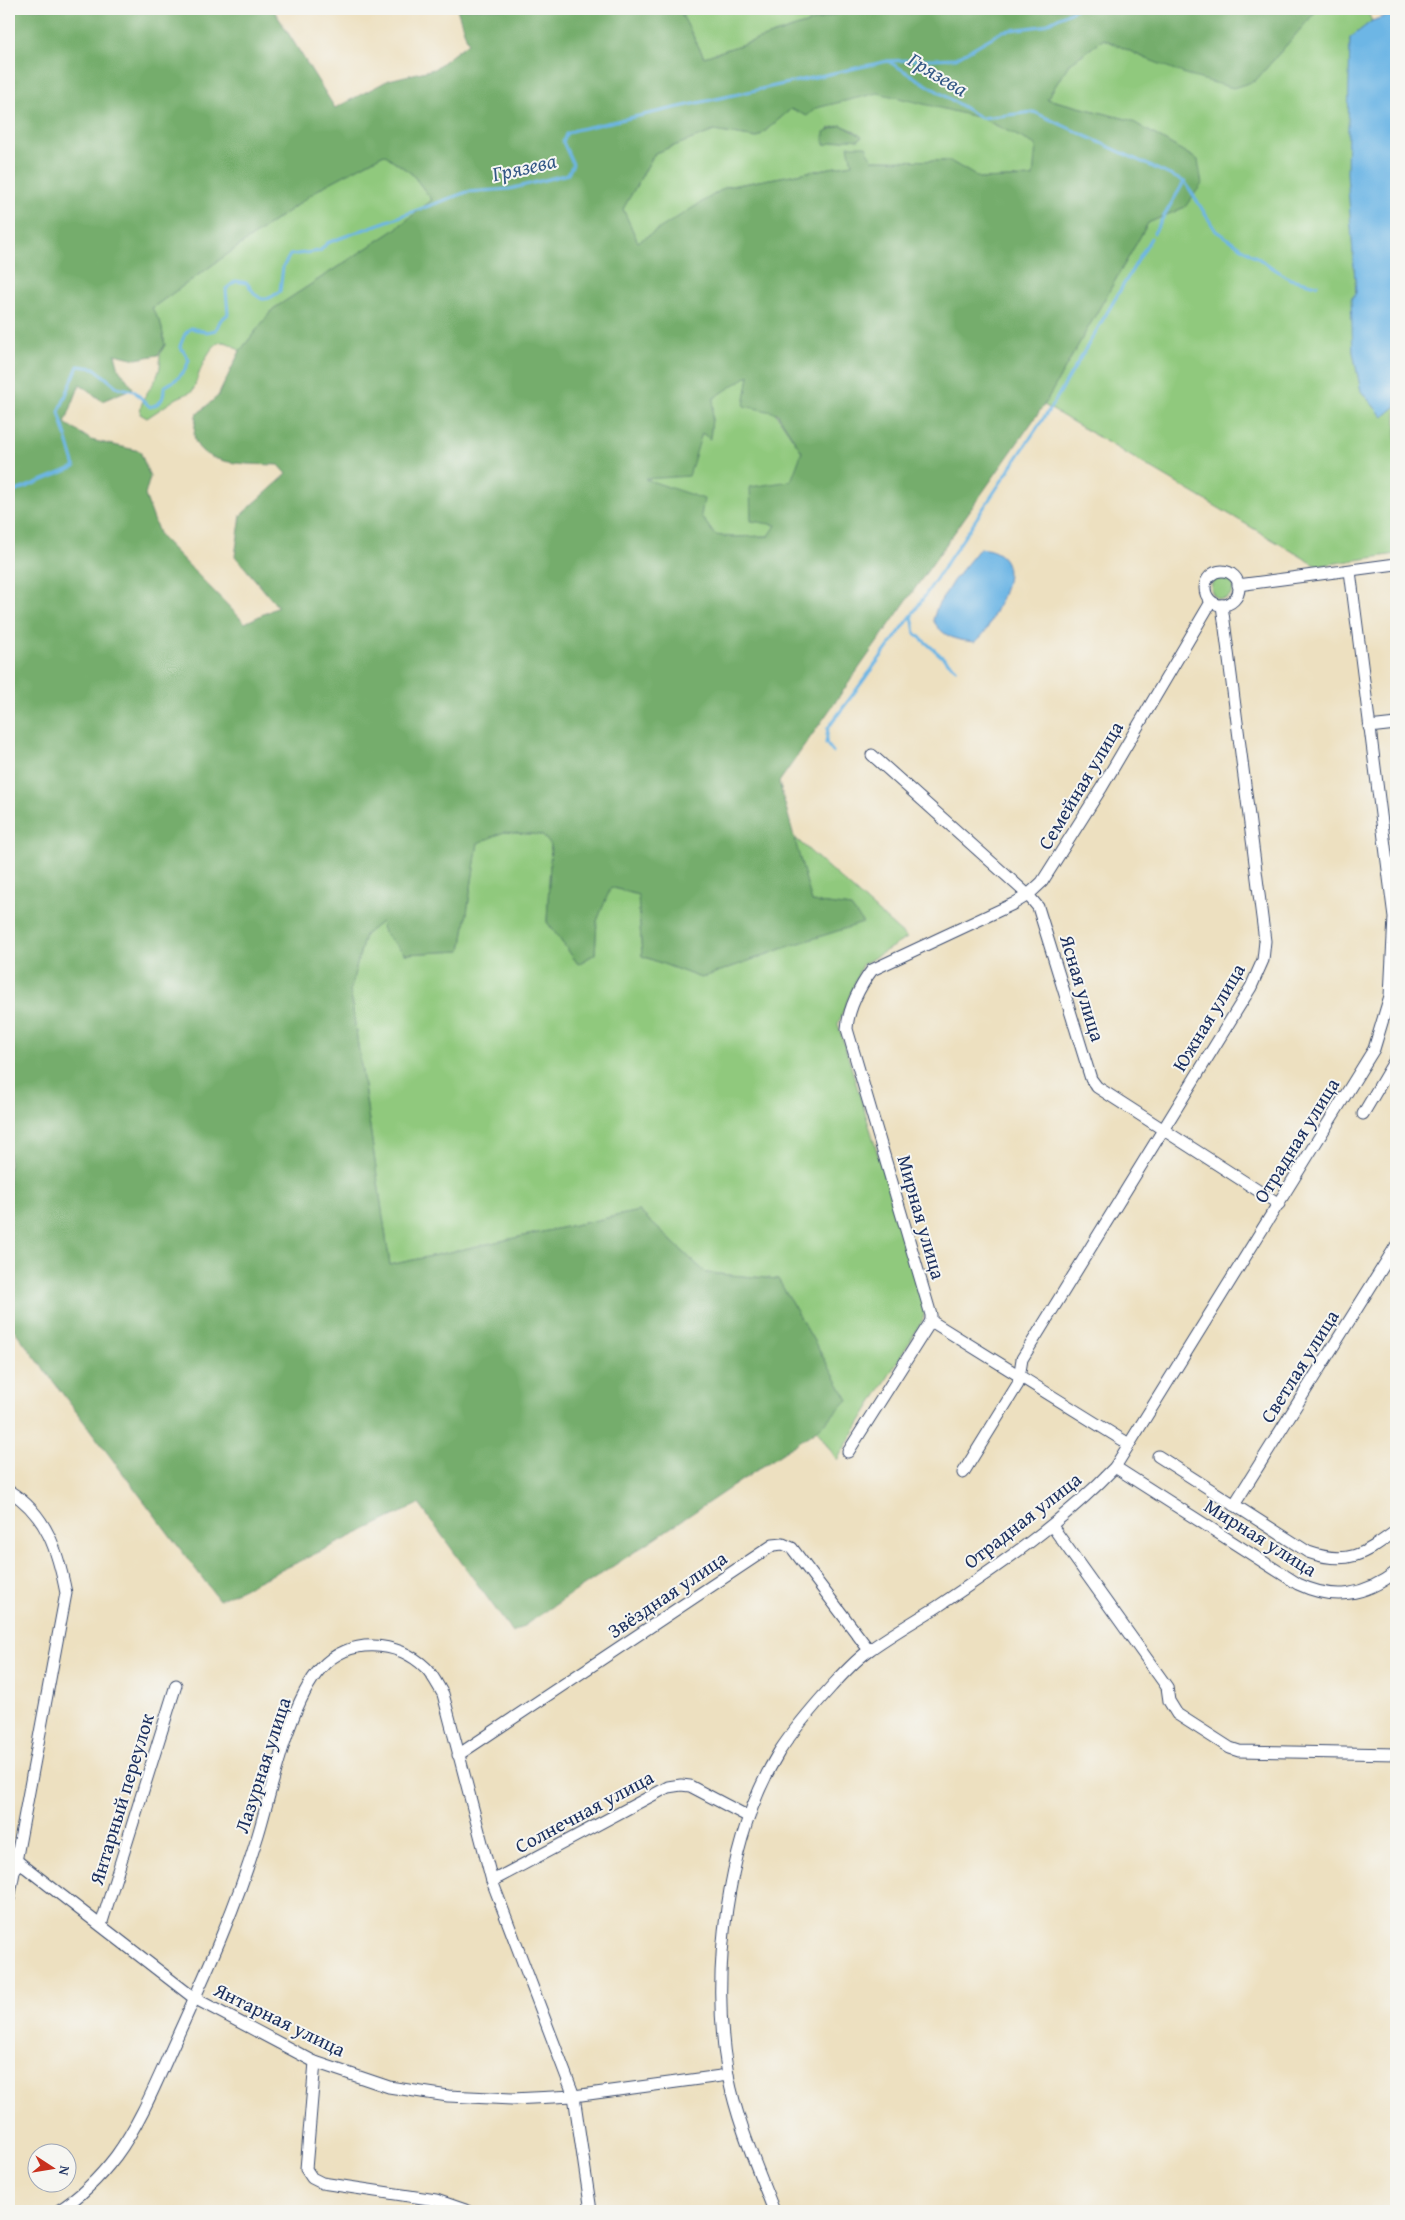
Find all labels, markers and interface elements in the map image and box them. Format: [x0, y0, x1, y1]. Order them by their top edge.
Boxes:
water label: Грязева [901, 43, 974, 104]
water label: Грязева [488, 145, 559, 190]
street label: Семейная улица [1030, 715, 1130, 855]
street label: Ясная улица [1053, 930, 1113, 1045]
street label: Южная улица [1164, 957, 1252, 1076]
street label: Отрадная улица [1246, 1071, 1346, 1208]
street label: Мирная улица [890, 1151, 954, 1283]
street label: Светлая улица [1253, 1303, 1346, 1428]
street label: Отрадная улица [957, 1464, 1087, 1575]
street label: Мирная улица [1199, 1491, 1323, 1583]
street label: Звёздная улица [601, 1543, 733, 1645]
street label: Лазурная улица [226, 1693, 298, 1837]
street label: Янтарный переулок [81, 1709, 161, 1889]
street label: Солнечная улица [509, 1762, 659, 1860]
street label: Янтарная улица [209, 1974, 351, 2064]
north arrow [28, 2142, 78, 2192]
text: N [54, 2164, 75, 2178]

